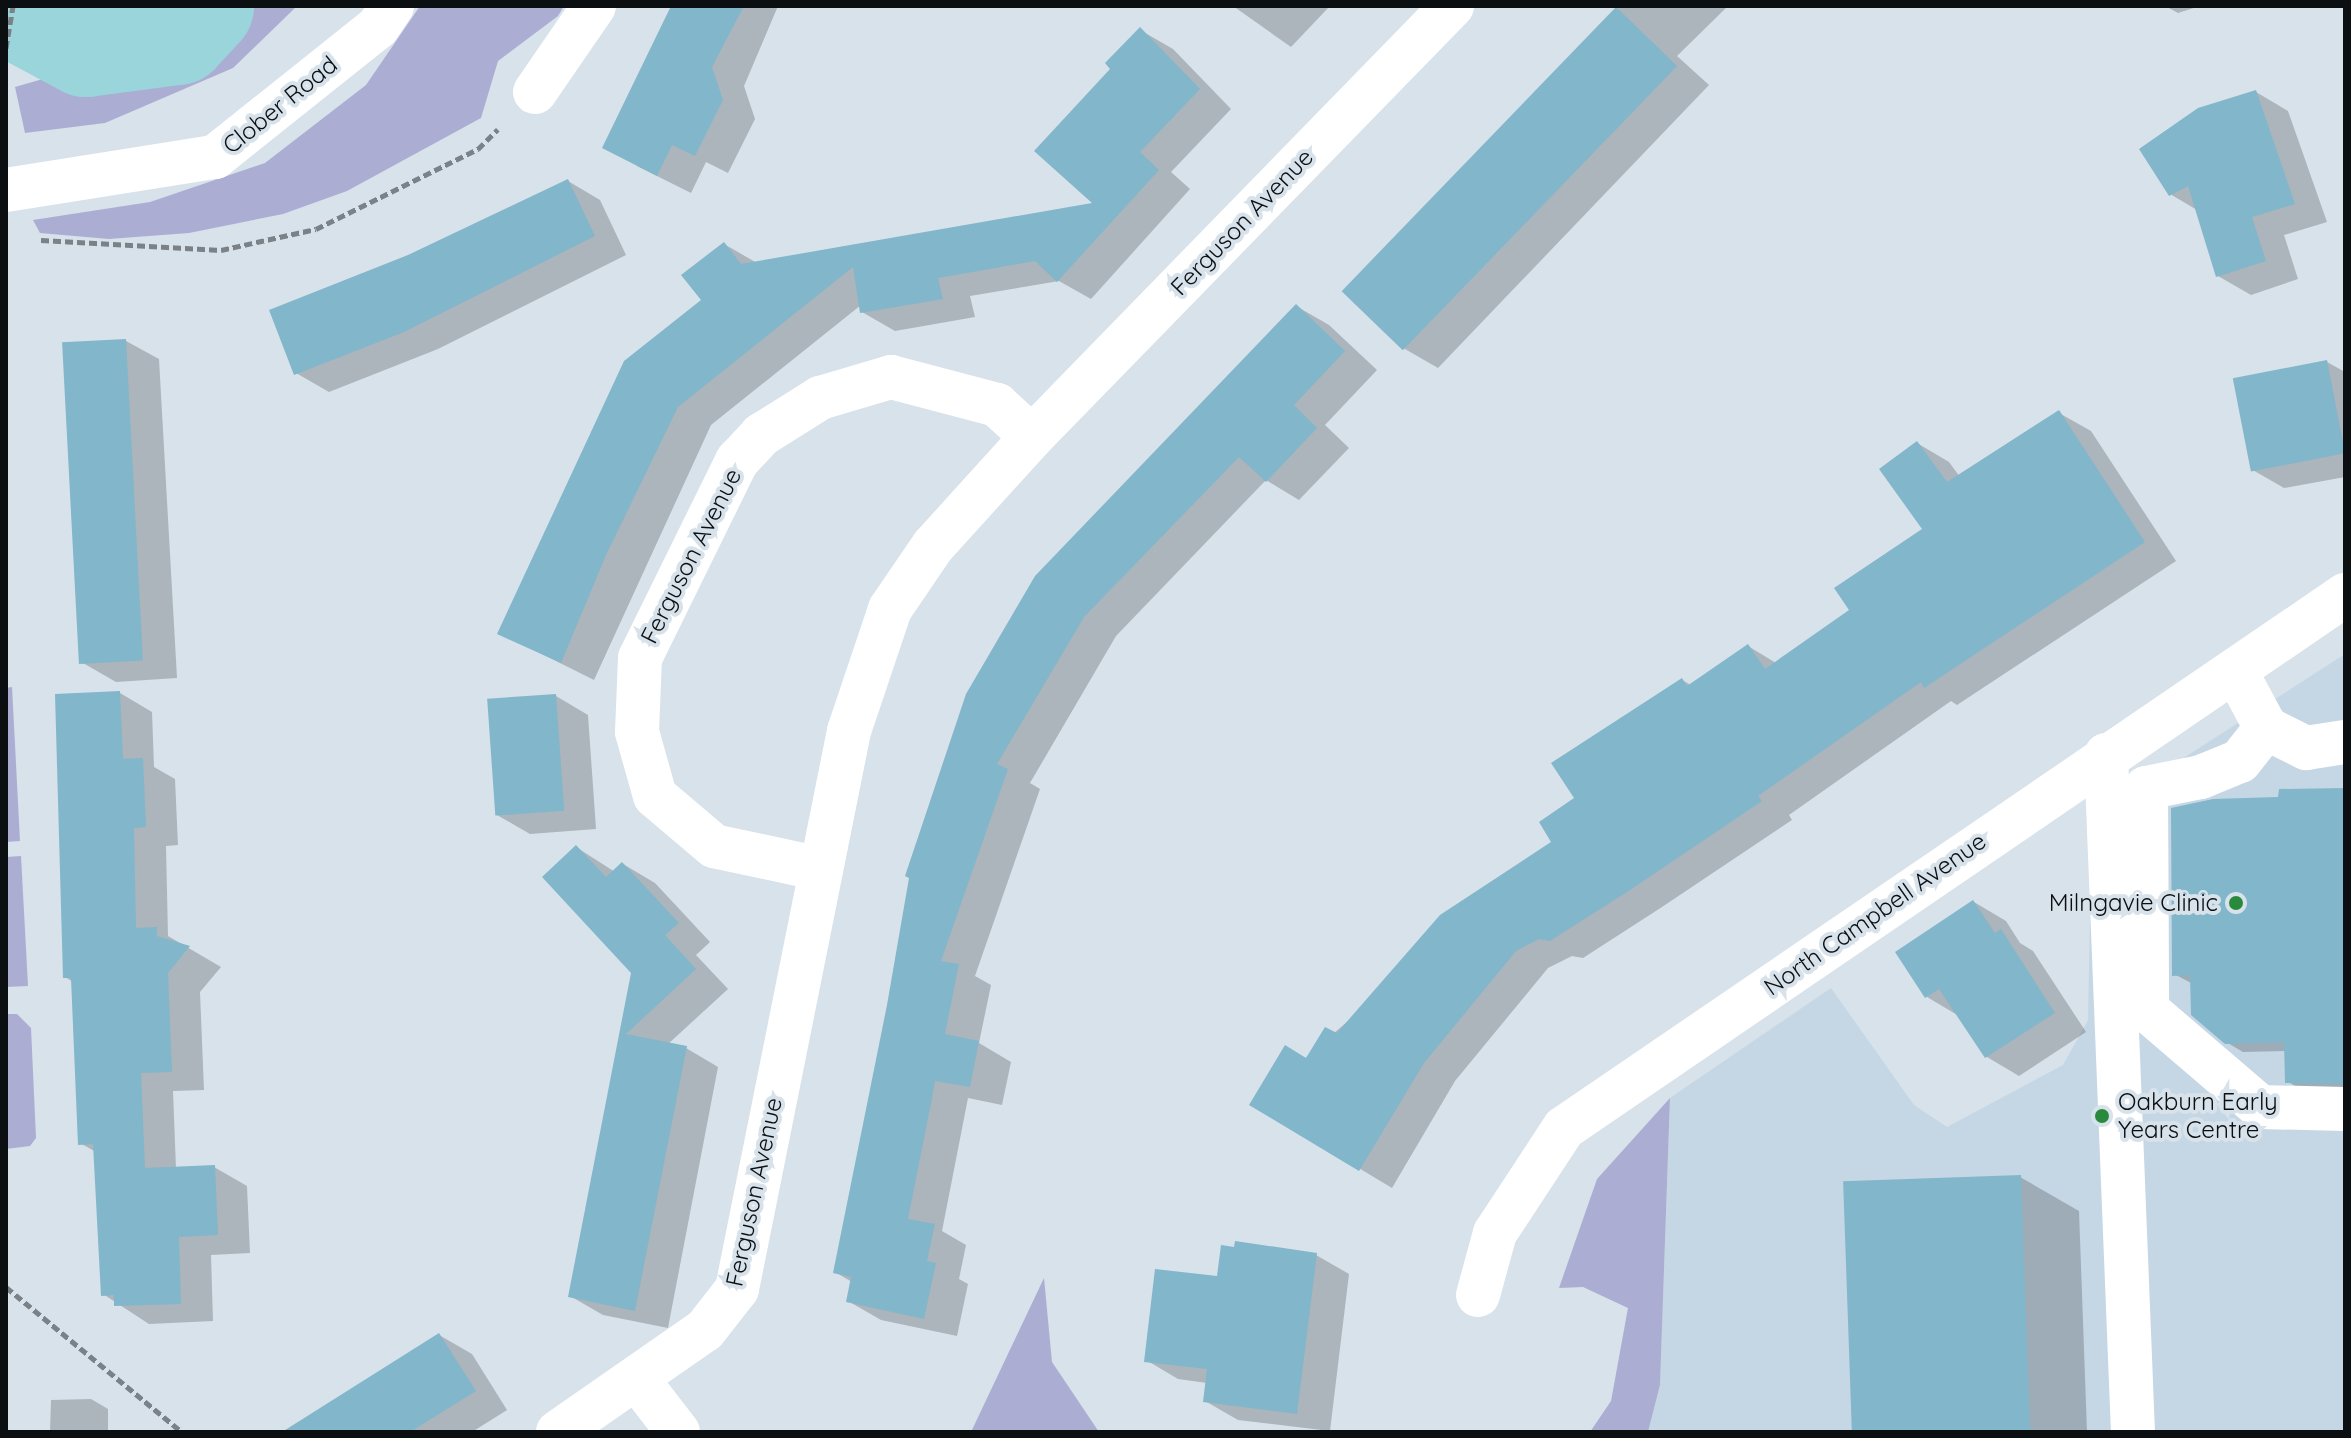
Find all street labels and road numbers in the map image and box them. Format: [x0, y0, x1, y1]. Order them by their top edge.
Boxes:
street label: Clober Road [217, 50, 343, 160]
street label: Ferguson Avenue [1165, 143, 1319, 301]
street label: Ferguson Avenue [635, 464, 747, 648]
street label: North Campbell Avenue [1759, 827, 1991, 1001]
street label: Ferguson Avenue [720, 1095, 788, 1289]

